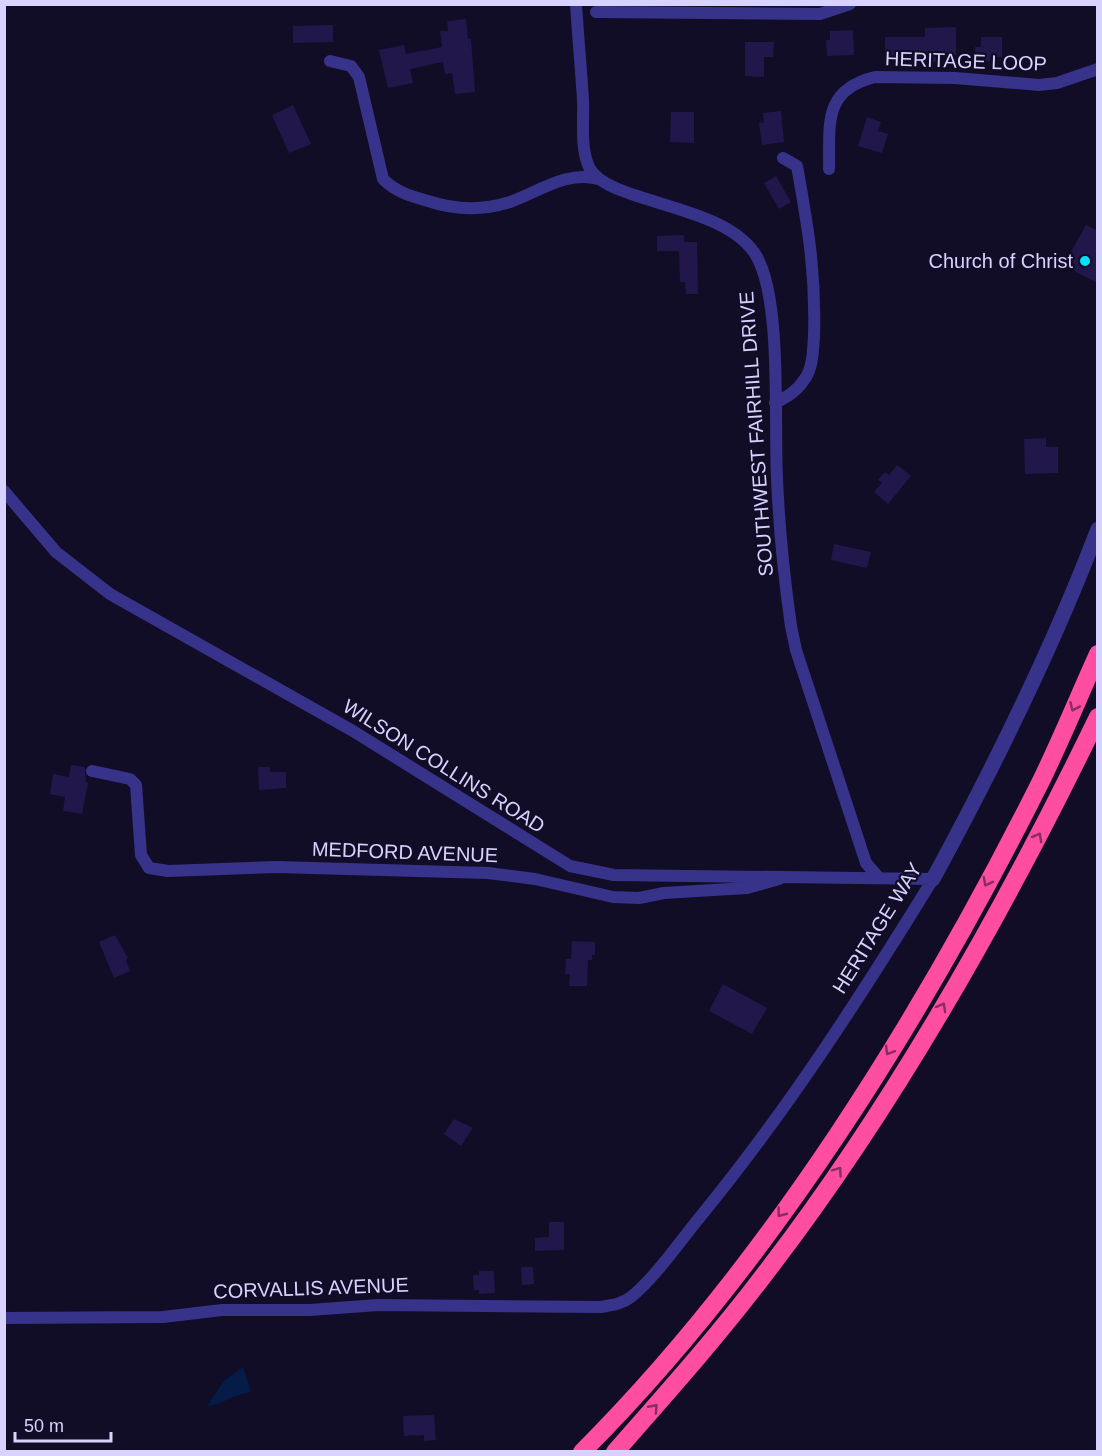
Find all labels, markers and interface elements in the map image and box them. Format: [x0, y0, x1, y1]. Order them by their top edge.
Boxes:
street label: HERITAGE LOOP [885, 47, 1047, 75]
place label: Church of Christ [929, 250, 1073, 272]
marker: Church of Christ [1078, 254, 1092, 268]
street label: SOUTHWEST FAIRHILL DRIVE [735, 291, 777, 577]
street label: WILSON COLLINS ROAD [339, 695, 549, 837]
one-way arrow [1069, 701, 1081, 712]
one-way arrow [1031, 833, 1042, 843]
street label: MEDFORD AVENUE [312, 838, 498, 866]
street label: HERITAGE WAY [828, 859, 926, 997]
one-way arrow [983, 876, 995, 887]
one-way arrow [935, 1002, 946, 1013]
one-way arrow [885, 1045, 897, 1055]
one-way arrow [831, 1167, 842, 1178]
one-way arrow [778, 1206, 789, 1217]
street label: CORVALLIS AVENUE [213, 1274, 409, 1302]
one-way arrow [647, 1404, 658, 1415]
scale bar [15, 1405, 111, 1443]
text: 50 m [24, 1416, 64, 1436]

